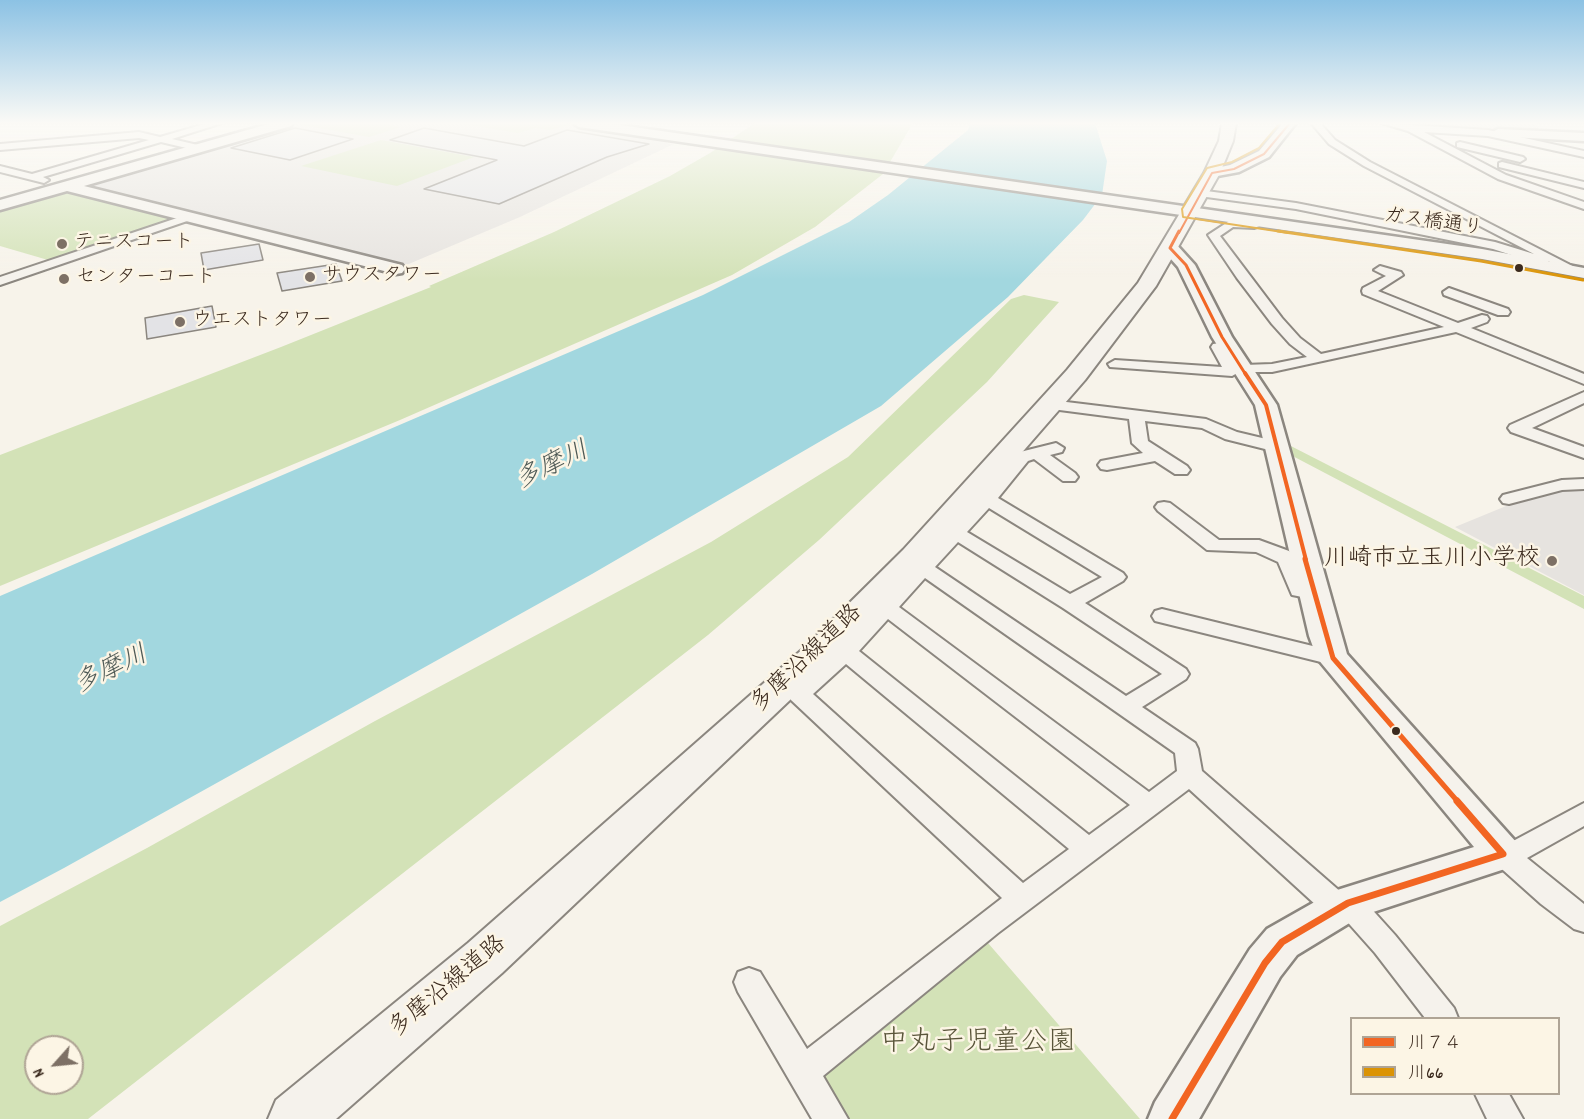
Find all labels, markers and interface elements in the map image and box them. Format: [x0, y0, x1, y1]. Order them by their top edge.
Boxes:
street label: ガス橋通り [1382, 205, 1484, 243]
place label: テニスコート [74, 232, 194, 256]
marker: テニスコート [55, 237, 69, 251]
unlabelled marker [1513, 262, 1525, 274]
place label: サウスタワー [322, 265, 442, 289]
place label: センターコート [76, 267, 216, 291]
marker: サウスタワー [303, 270, 317, 284]
marker: センターコート [57, 272, 71, 286]
place label: ウエストタワー [192, 310, 332, 334]
marker: ウエストタワー [173, 315, 187, 329]
water label: 多摩川 [511, 437, 595, 499]
place label: 川崎市立玉川小学校 [1324, 547, 1540, 575]
marker: 川崎市立玉川小学校 [1545, 554, 1559, 568]
street label: 多摩沿線道路 [746, 600, 870, 720]
water label: 多摩川 [70, 641, 154, 703]
unlabelled marker [1390, 725, 1402, 737]
street label: 多摩沿線道路 [385, 931, 513, 1045]
legend [1350, 1017, 1560, 1095]
park label: 中丸子児童公園 [880, 1028, 1076, 1062]
text: 川７４ [1408, 1032, 1462, 1057]
north arrow [24, 1035, 84, 1095]
text: 川66 [1408, 1062, 1444, 1087]
text: N [27, 1064, 51, 1081]

